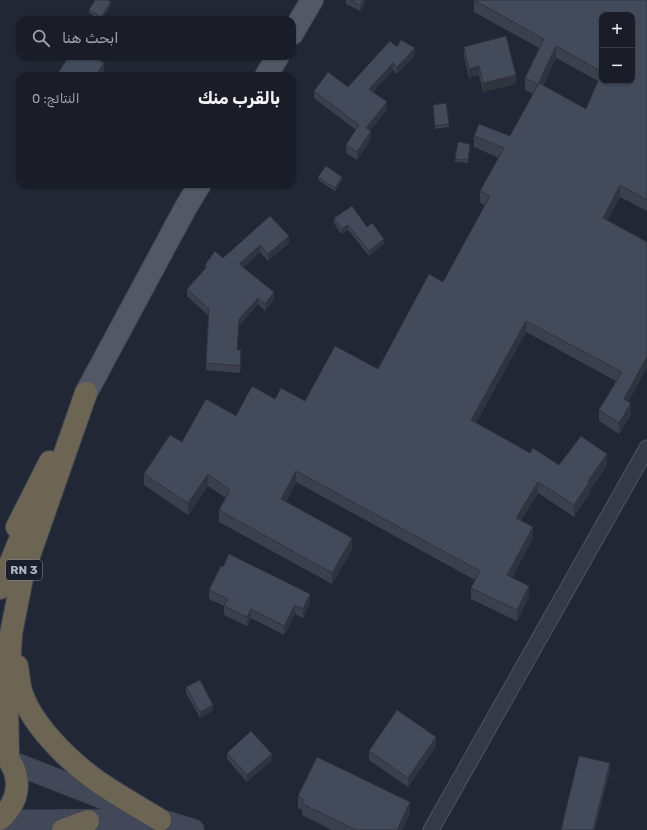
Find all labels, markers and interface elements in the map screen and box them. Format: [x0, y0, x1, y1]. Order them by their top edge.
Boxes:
map controls [599, 12, 635, 84]
button: + [599, 12, 635, 48]
search box [16, 16, 296, 60]
icon: search [30, 27, 52, 49]
text: ابحث هنا [62, 29, 119, 47]
button: − [599, 48, 635, 84]
text: بالقرب منك [198, 88, 280, 108]
text: النتائج: 0 [32, 91, 79, 106]
road number: RN 3 [6, 560, 42, 580]

